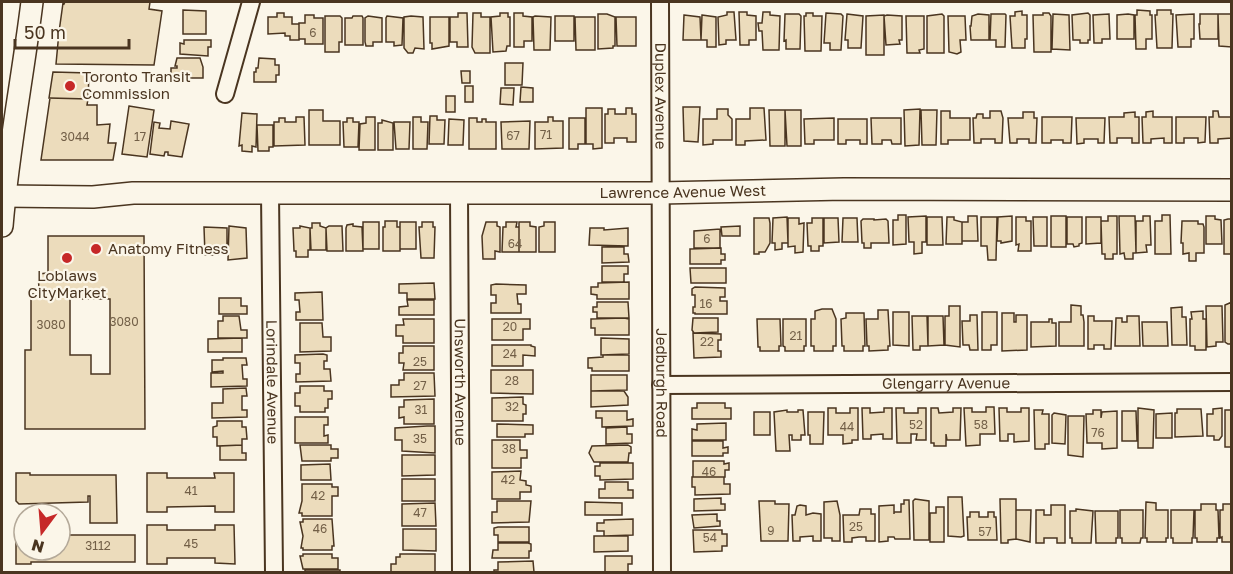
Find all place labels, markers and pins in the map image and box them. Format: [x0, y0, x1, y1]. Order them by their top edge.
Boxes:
place label: Toronto Transit Commission [82, 67, 191, 102]
marker: Toronto Transit Commission [63, 79, 77, 93]
place label: Anatomy Fitness [108, 239, 229, 257]
marker: Anatomy Fitness [89, 242, 103, 256]
marker: Loblaws CityMarket [60, 251, 74, 265]
place label: Loblaws CityMarket [27, 266, 107, 301]

